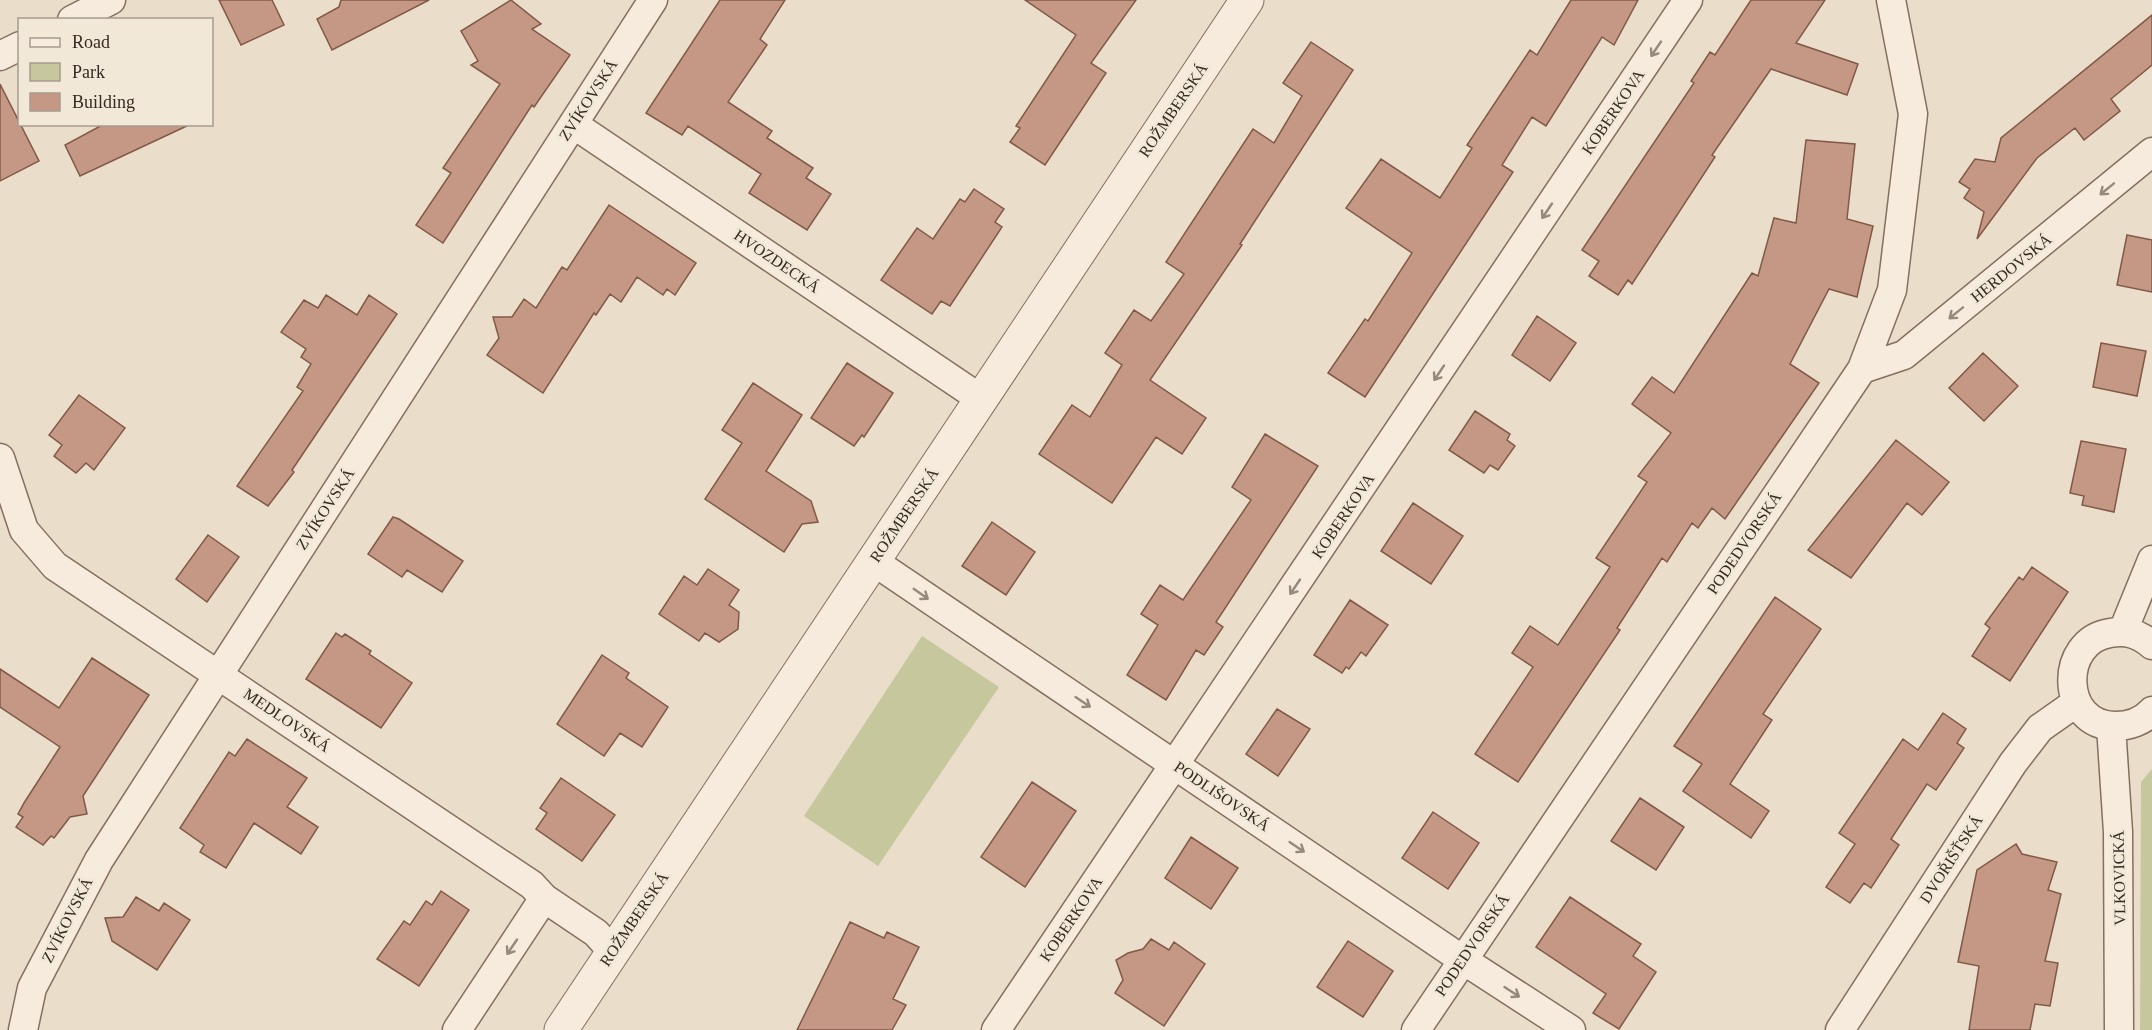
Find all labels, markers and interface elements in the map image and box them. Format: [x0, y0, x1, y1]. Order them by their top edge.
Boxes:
legend [18, 18, 213, 126]
text: Road [72, 32, 110, 52]
one-way arrow [1650, 40, 1662, 56]
street label: ZVÍKOVSKÁ [555, 55, 621, 144]
street label: ROŽMBERSKÁ [1135, 59, 1211, 160]
text: Park [72, 62, 105, 82]
street label: KOBERKOVA [1578, 66, 1648, 158]
text: Building [72, 92, 135, 112]
one-way arrow [2100, 182, 2115, 196]
one-way arrow [1541, 202, 1553, 218]
street label: HVOZDECKÁ [731, 225, 824, 296]
street label: HERDOVSKÁ [1967, 229, 2055, 306]
one-way arrow [1948, 306, 1964, 319]
one-way arrow [1433, 364, 1445, 380]
street label: ZVÍKOVSKÁ [292, 464, 358, 553]
street label: ROŽMBERSKÁ [866, 464, 942, 565]
street label: KOBERKOVA [1308, 470, 1378, 562]
street label: PODEDVORSKÁ [1703, 488, 1785, 597]
one-way arrow [1289, 578, 1301, 595]
one-way arrow [912, 588, 929, 600]
street label: MEDLOVSKÁ [241, 684, 334, 755]
one-way arrow [1075, 696, 1092, 709]
street label: PODLIŠOVSKÁ [1171, 757, 1274, 834]
street label: DVOŘIŠŤSKÁ [1915, 811, 1986, 906]
street label: VLKOVICKÁ [2109, 830, 2128, 926]
one-way arrow [1288, 841, 1305, 853]
street label: ROŽMBERSKÁ [596, 868, 672, 969]
street label: KOBERKOVA [1036, 873, 1106, 965]
street label: ZVÍKOVSKÁ [37, 874, 96, 965]
street label: PODEDVORSKÁ [1431, 890, 1513, 999]
one-way arrow [506, 938, 518, 954]
one-way arrow [1503, 986, 1520, 998]

